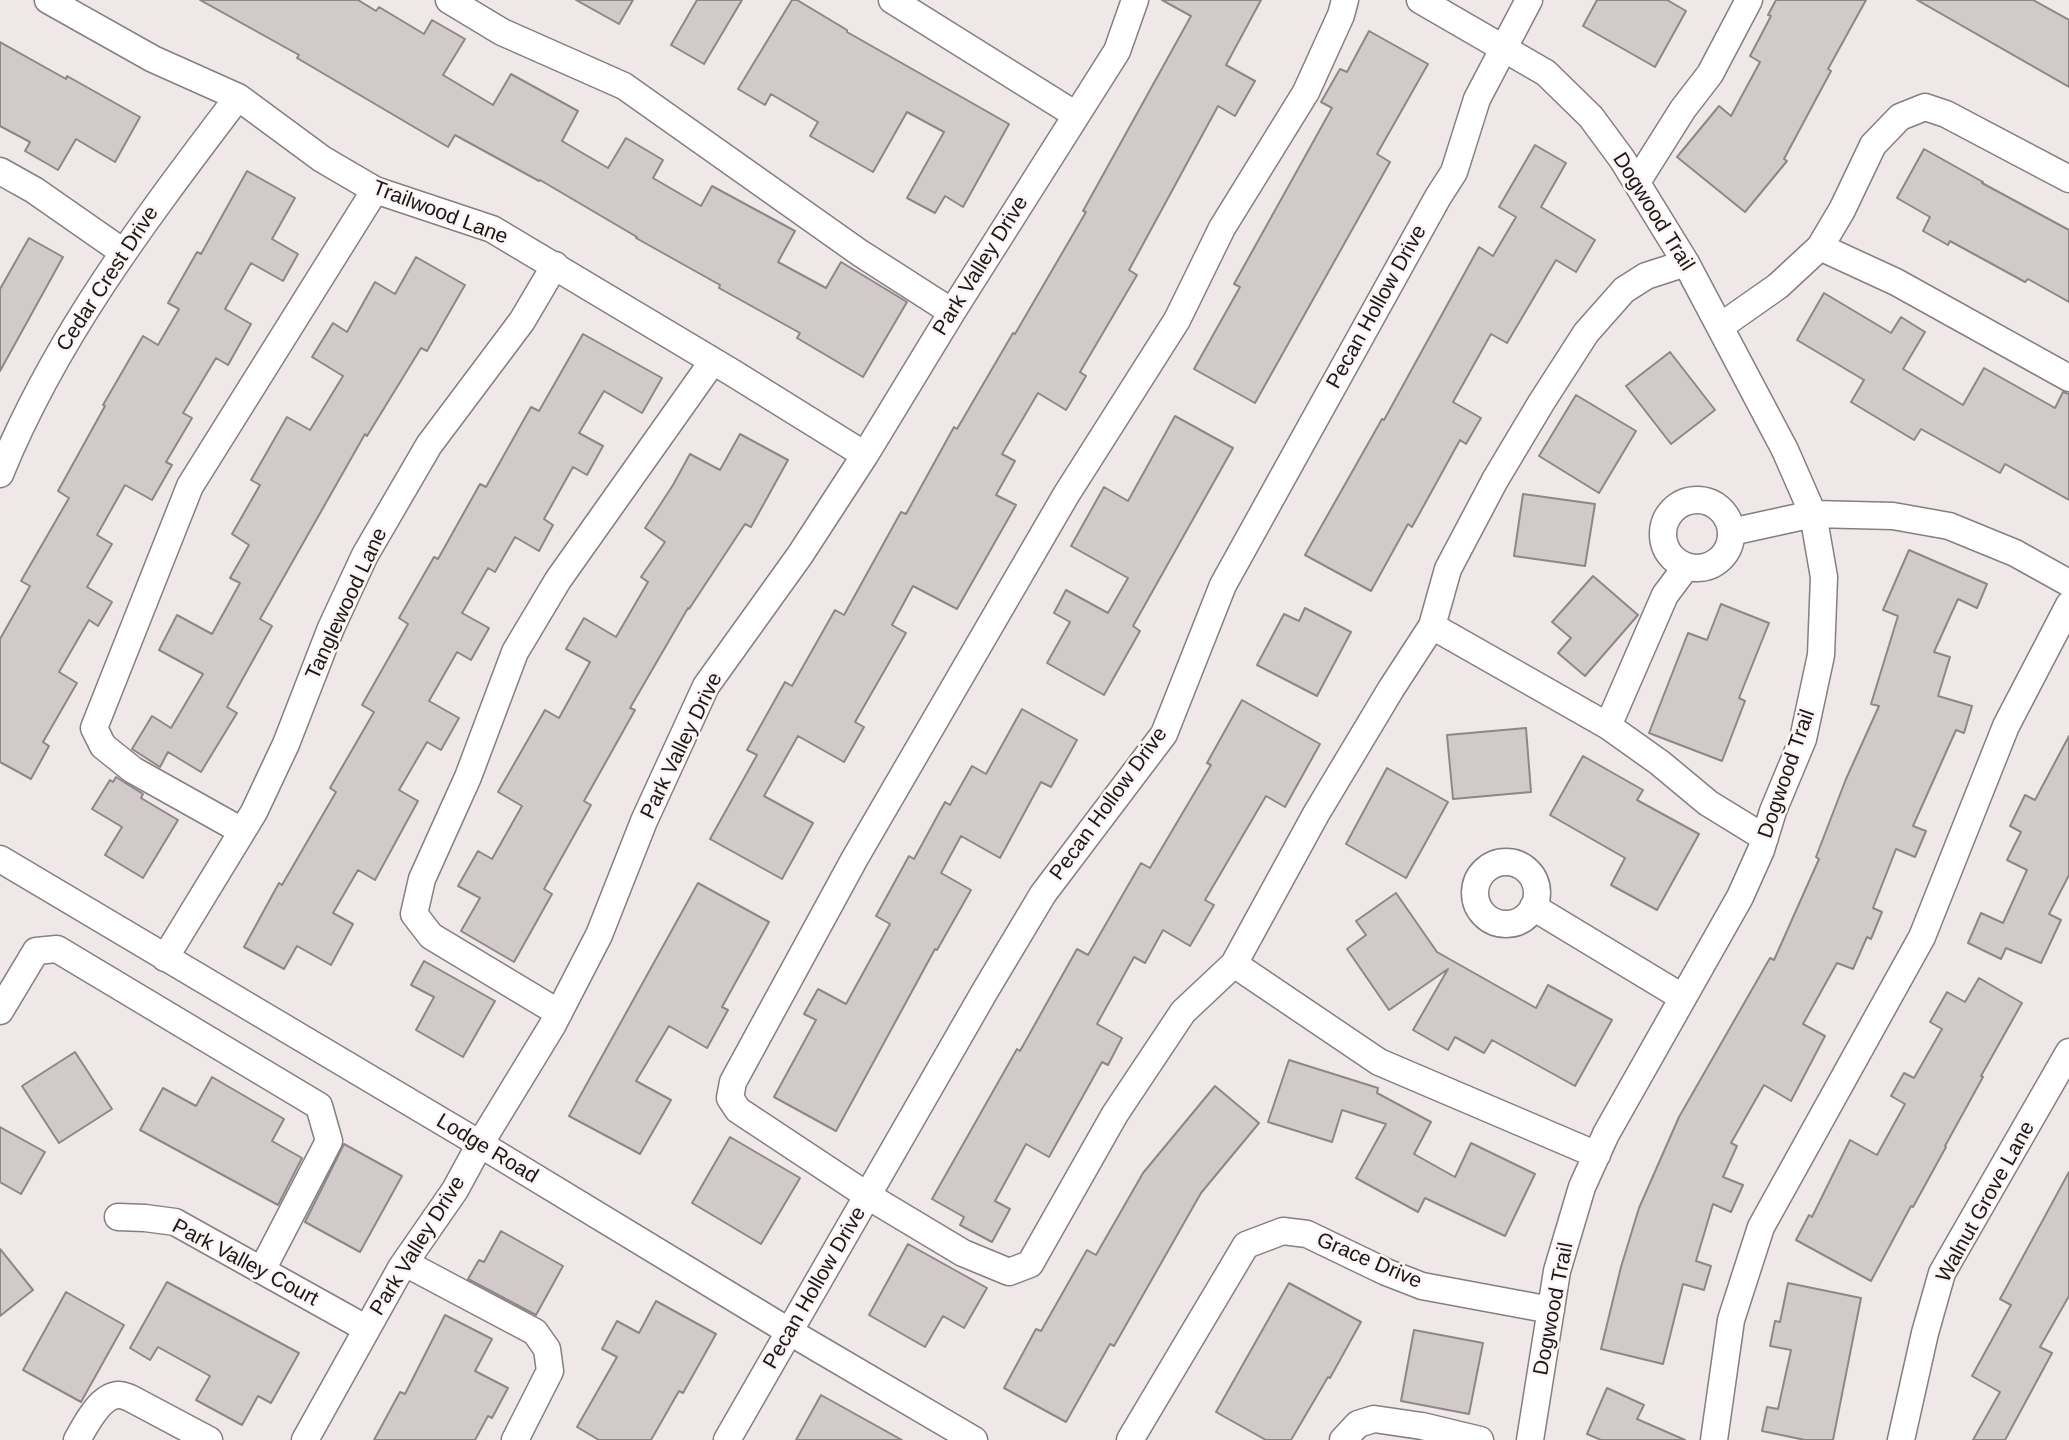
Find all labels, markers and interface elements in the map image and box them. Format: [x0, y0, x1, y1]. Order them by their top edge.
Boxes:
street label: Dogwood Trail [1607, 148, 1699, 276]
street label: Trailwood Lane [369, 176, 511, 250]
street label: Park Valley Drive [928, 192, 1034, 340]
street label: Cedar Crest Drive [52, 202, 164, 356]
street label: Pecan Hollow Drive [1322, 221, 1432, 393]
street label: Tanglewood Lane [301, 524, 393, 684]
street label: Park Valley Drive [636, 669, 728, 823]
street label: Dogwood Trail [1753, 706, 1821, 842]
street label: Pecan Hollow Drive [1045, 722, 1173, 886]
street label: Lodge Road [431, 1109, 543, 1189]
street label: Walnut Grove Lane [1931, 1117, 2041, 1287]
street label: Park Valley Drive [365, 1172, 471, 1320]
street label: Pecan Hollow Drive [758, 1202, 872, 1374]
street label: Park Valley Court [168, 1214, 322, 1312]
street label: Grace Drive [1313, 1228, 1425, 1294]
street label: Dogwood Trail [1529, 1241, 1579, 1377]

